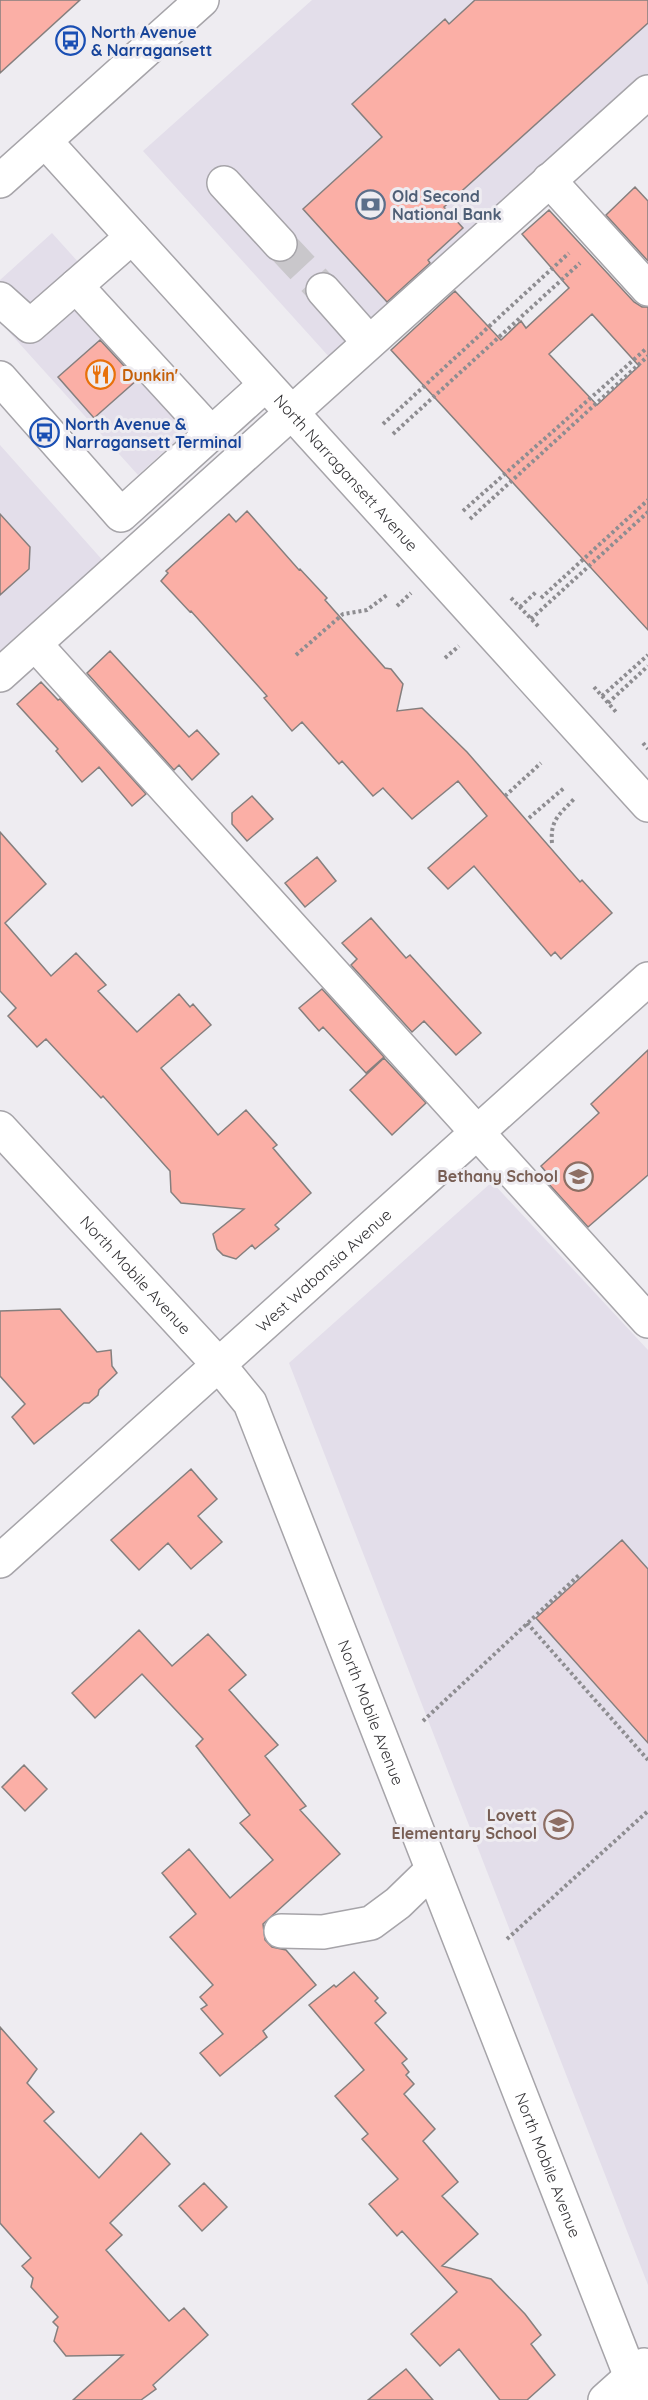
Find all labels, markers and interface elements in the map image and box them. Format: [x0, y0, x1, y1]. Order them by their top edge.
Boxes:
place label: North Avenue & Narragansett [91, 22, 212, 60]
bus stop icon: North Avenue & Narragansett [54, 25, 86, 57]
place label: Old Second National Bank [392, 186, 502, 224]
bank icon: Old Second National Bank [355, 189, 387, 221]
restaurant icon: Dunkin' [85, 359, 117, 391]
place label: Dunkin' [122, 365, 178, 385]
street label: North Narragansett Avenue [270, 390, 423, 555]
place label: North Avenue & Narragansett Terminal [65, 414, 242, 452]
bus stop icon: North Avenue & Narragansett Terminal [28, 417, 60, 449]
school or university icon: Bethany School [563, 1160, 595, 1192]
place label: Bethany School [437, 1166, 558, 1186]
street label: West Wabansia Avenue [252, 1204, 395, 1336]
street label: North Mobile Avenue [76, 1211, 195, 1338]
street label: North Mobile Avenue [334, 1637, 408, 1788]
place label: Lovett Elementary School [392, 1805, 537, 1843]
school or university icon: Lovett Elementary School [542, 1808, 574, 1840]
street label: North Mobile Avenue [511, 2090, 585, 2240]

